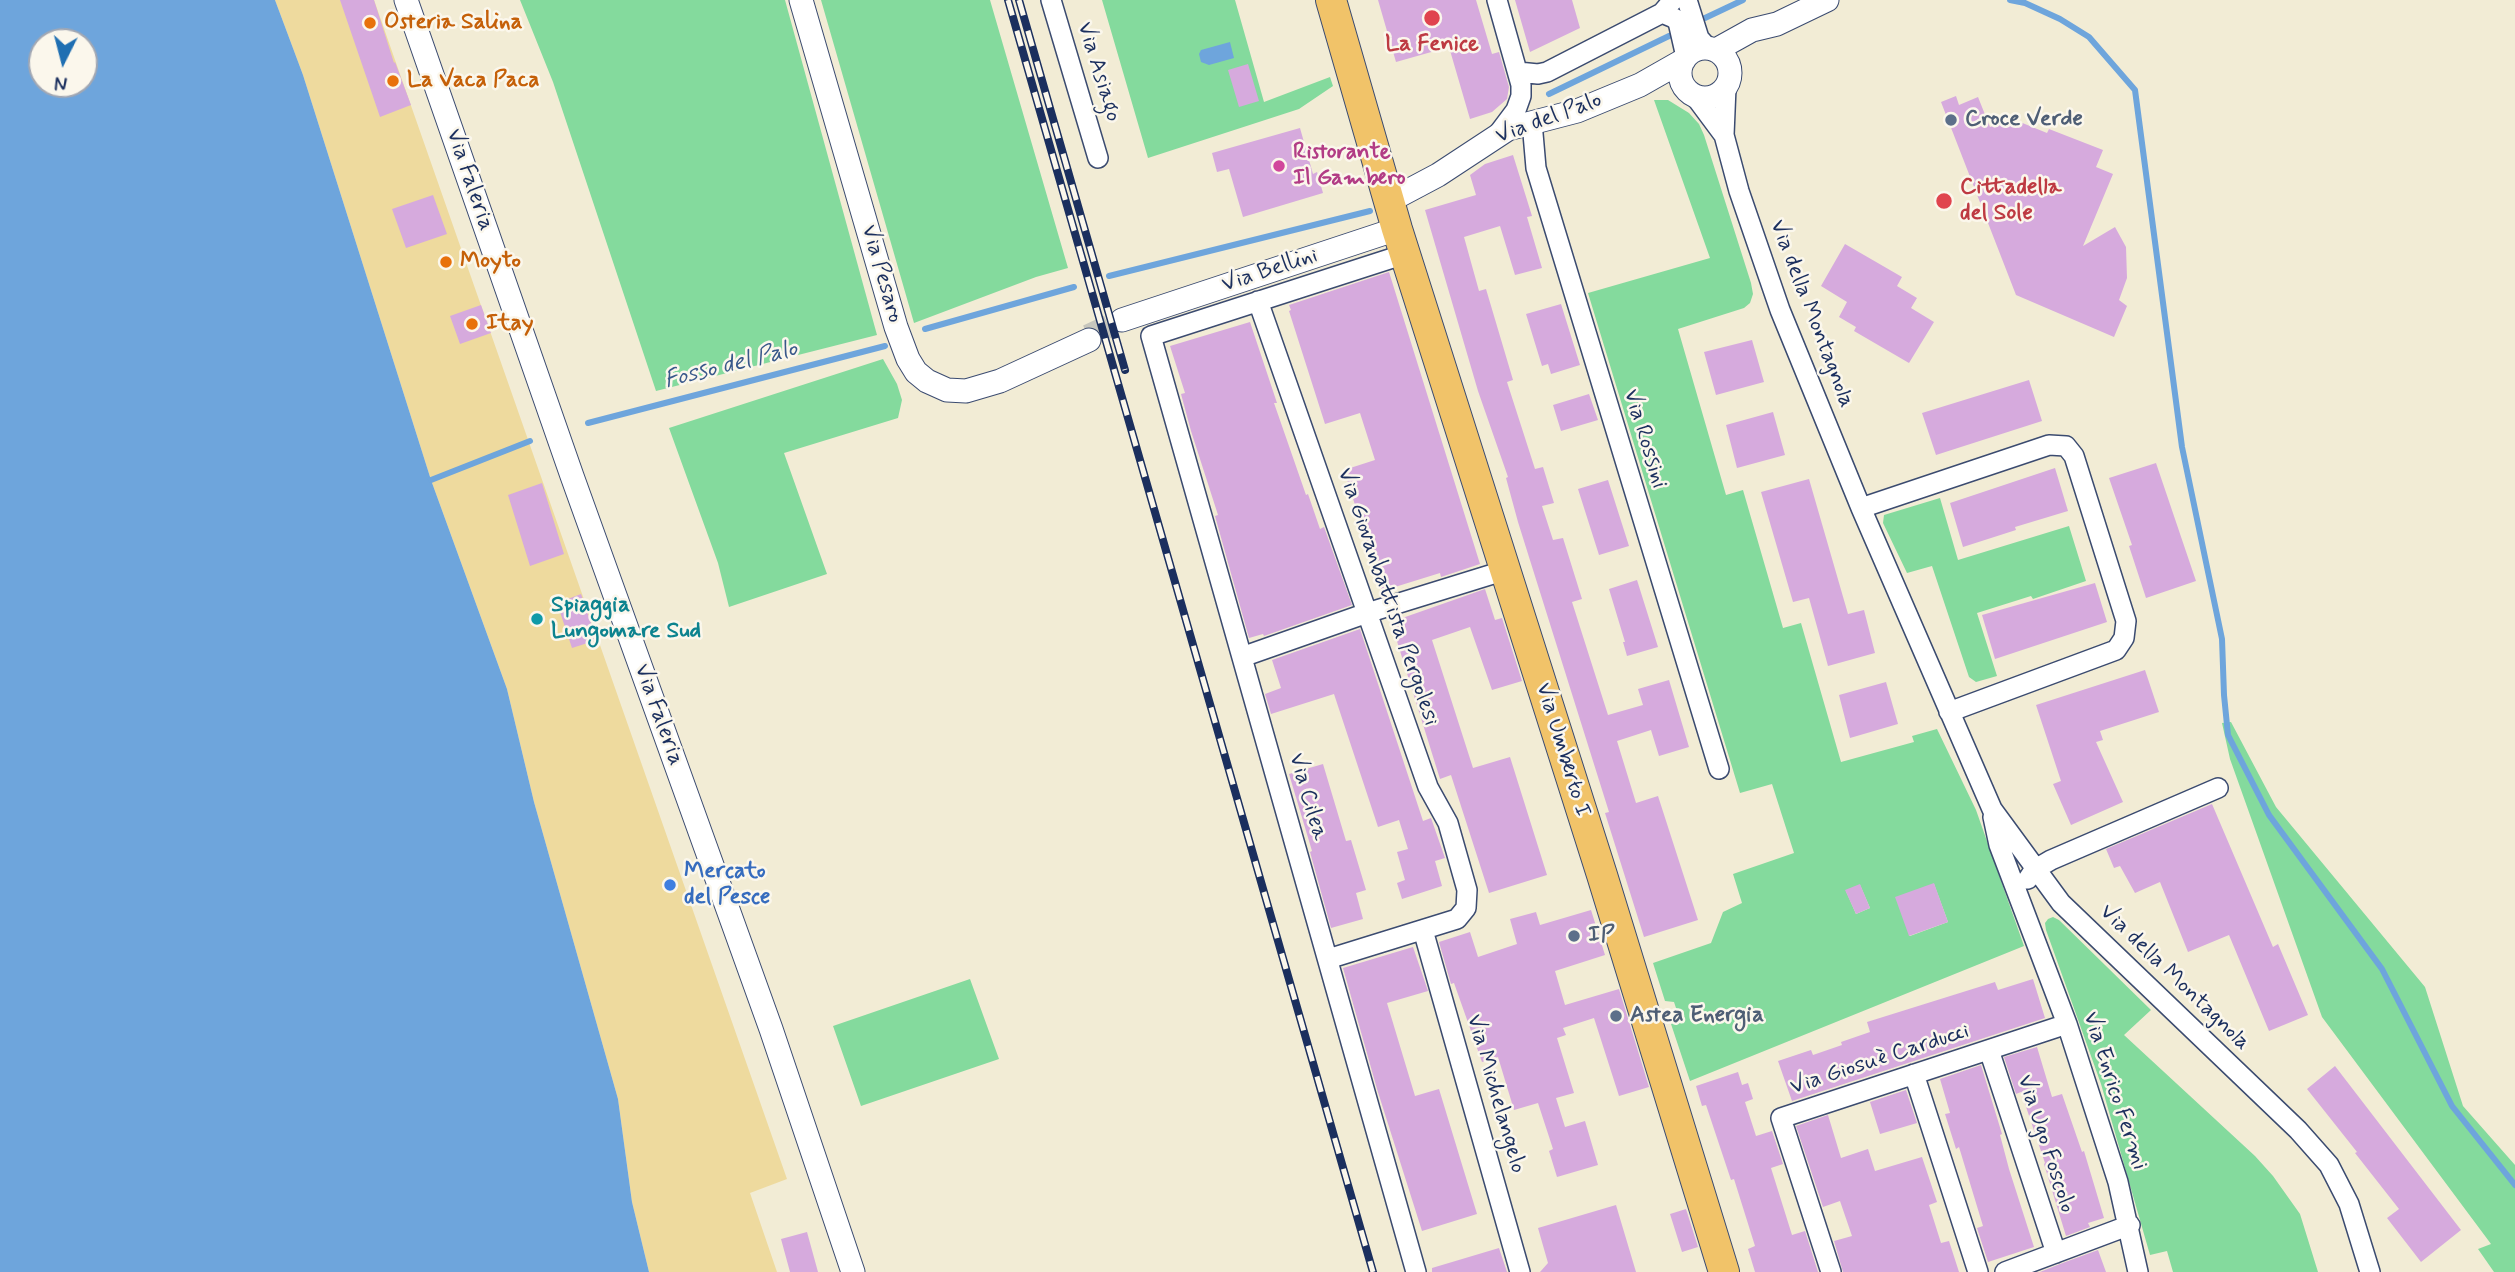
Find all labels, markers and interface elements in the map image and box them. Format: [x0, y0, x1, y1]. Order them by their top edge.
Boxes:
marker: La Fenice [1422, 8, 1442, 28]
place label: Osteria Salina [384, 9, 522, 37]
marker: Osteria Salina [362, 15, 378, 31]
street label: Via Asiago [1070, 19, 1126, 125]
north arrow [28, 28, 98, 98]
place label: La Fenice [1385, 31, 1479, 59]
place label: La Vaca Paca [407, 67, 540, 95]
text: N [53, 69, 69, 95]
marker: La Vaca Paca [385, 73, 401, 89]
street label: Via del Palo [1492, 87, 1606, 151]
place label: Croce Verde [1965, 106, 2083, 134]
marker: Croce Verde [1943, 112, 1959, 128]
street label: Via Faleria [439, 125, 499, 235]
place label: Ristorante Il Gambero [1293, 139, 1406, 193]
marker: Ristorante Il Gambero [1271, 158, 1287, 174]
place label: Cittadella del Sole [1960, 174, 2061, 228]
marker: Cittadella del Sole [1934, 191, 1954, 211]
street label: Via della Montagnola [1762, 216, 1860, 412]
street label: Via Pesaro [854, 222, 908, 326]
street label: Via Bellini [1219, 243, 1321, 299]
place label: Moyto [460, 248, 521, 276]
marker: Moyto [438, 254, 454, 270]
place label: Itay [486, 310, 533, 338]
marker: Itay [464, 316, 480, 332]
water label: Fosso del Palo [661, 336, 801, 396]
street label: Via Rossini [1616, 386, 1672, 492]
street label: Via Giovanbattista Pergolesi [1330, 464, 1444, 730]
place label: Spiaggia Lungomare Sud [551, 592, 701, 646]
marker: Spiaggia Lungomare Sud [529, 611, 545, 627]
street label: Via Faleria [627, 660, 689, 770]
street label: Via Umberto I [1529, 680, 1595, 820]
street label: Via Cilea [1281, 750, 1333, 844]
place label: Mercato del Pesce [684, 858, 770, 912]
marker: Mercato del Pesce [662, 877, 678, 893]
street label: Via della Montagnola [2093, 899, 2255, 1057]
place label: IP [1588, 922, 1615, 950]
marker: IP [1566, 928, 1582, 944]
place label: Astea Energia [1630, 1002, 1764, 1030]
marker: Astea Energia [1608, 1008, 1624, 1024]
street label: Via Enrico Fermi [2075, 1008, 2153, 1174]
street label: Via Michelangelo [1459, 1011, 1531, 1177]
street label: Via Giosuè Carducci [1787, 1018, 1973, 1102]
street label: Via Ugo Foscolo [2010, 1072, 2080, 1216]

